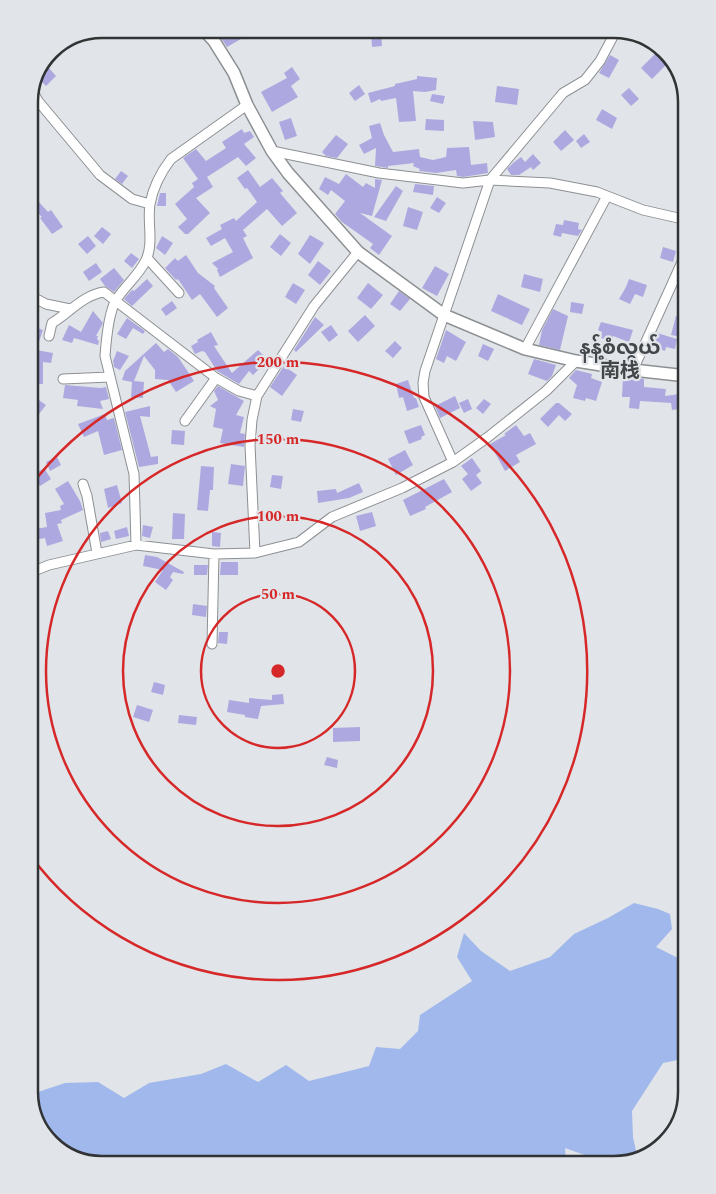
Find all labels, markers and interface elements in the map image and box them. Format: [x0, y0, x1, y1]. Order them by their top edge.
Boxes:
district label: နန့်စံလွယ် 南栈 [580, 333, 660, 386]
text: 200 m [257, 351, 300, 374]
text: 150 m [257, 428, 300, 451]
text: 100 m [257, 505, 300, 528]
text: 50 m [261, 583, 296, 606]
centre of rings [269, 662, 287, 680]

